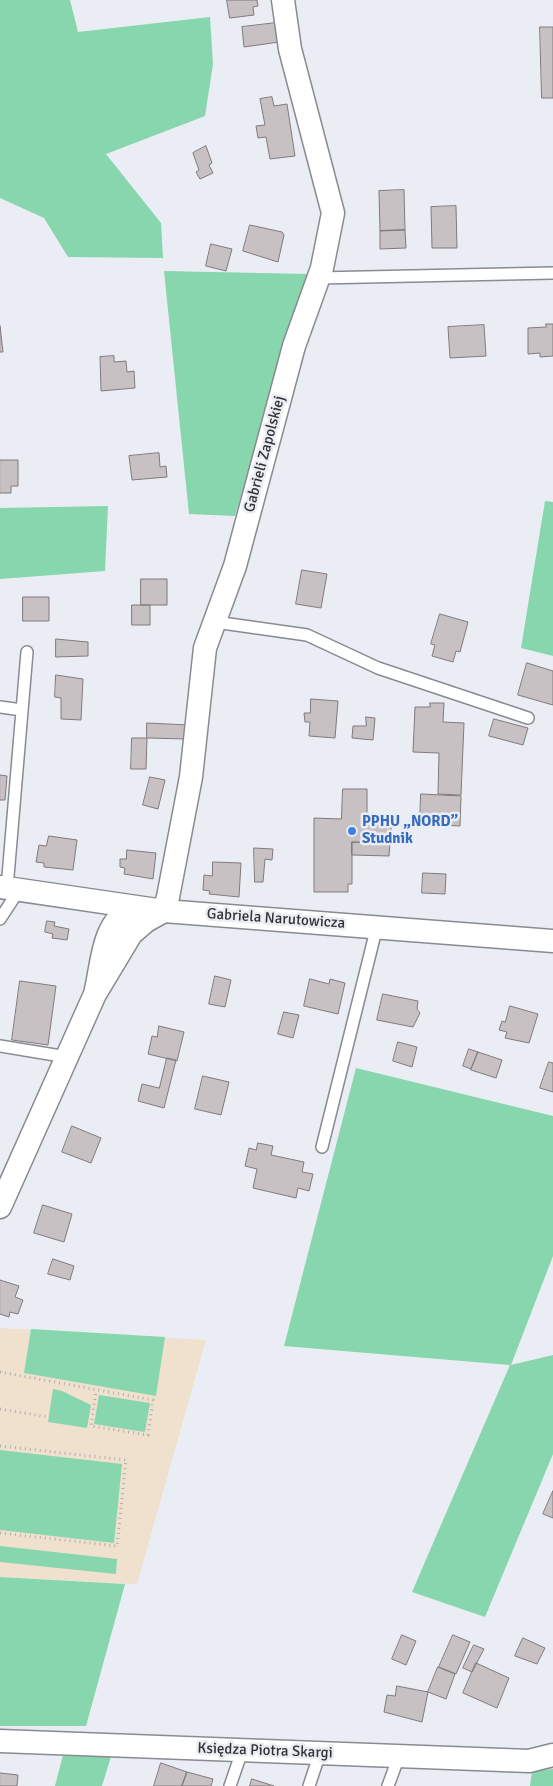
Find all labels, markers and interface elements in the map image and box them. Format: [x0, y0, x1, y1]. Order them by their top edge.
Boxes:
street label: Gabrieli Zapolskiej [241, 394, 289, 514]
place label: PPHU „NORD” Studnik [362, 813, 458, 848]
marker: PPHU „NORD” Studnik [346, 825, 358, 837]
street label: Gabriela Narutowicza [206, 905, 346, 933]
street label: Księdza Piotra Skargi [197, 1740, 333, 1762]

